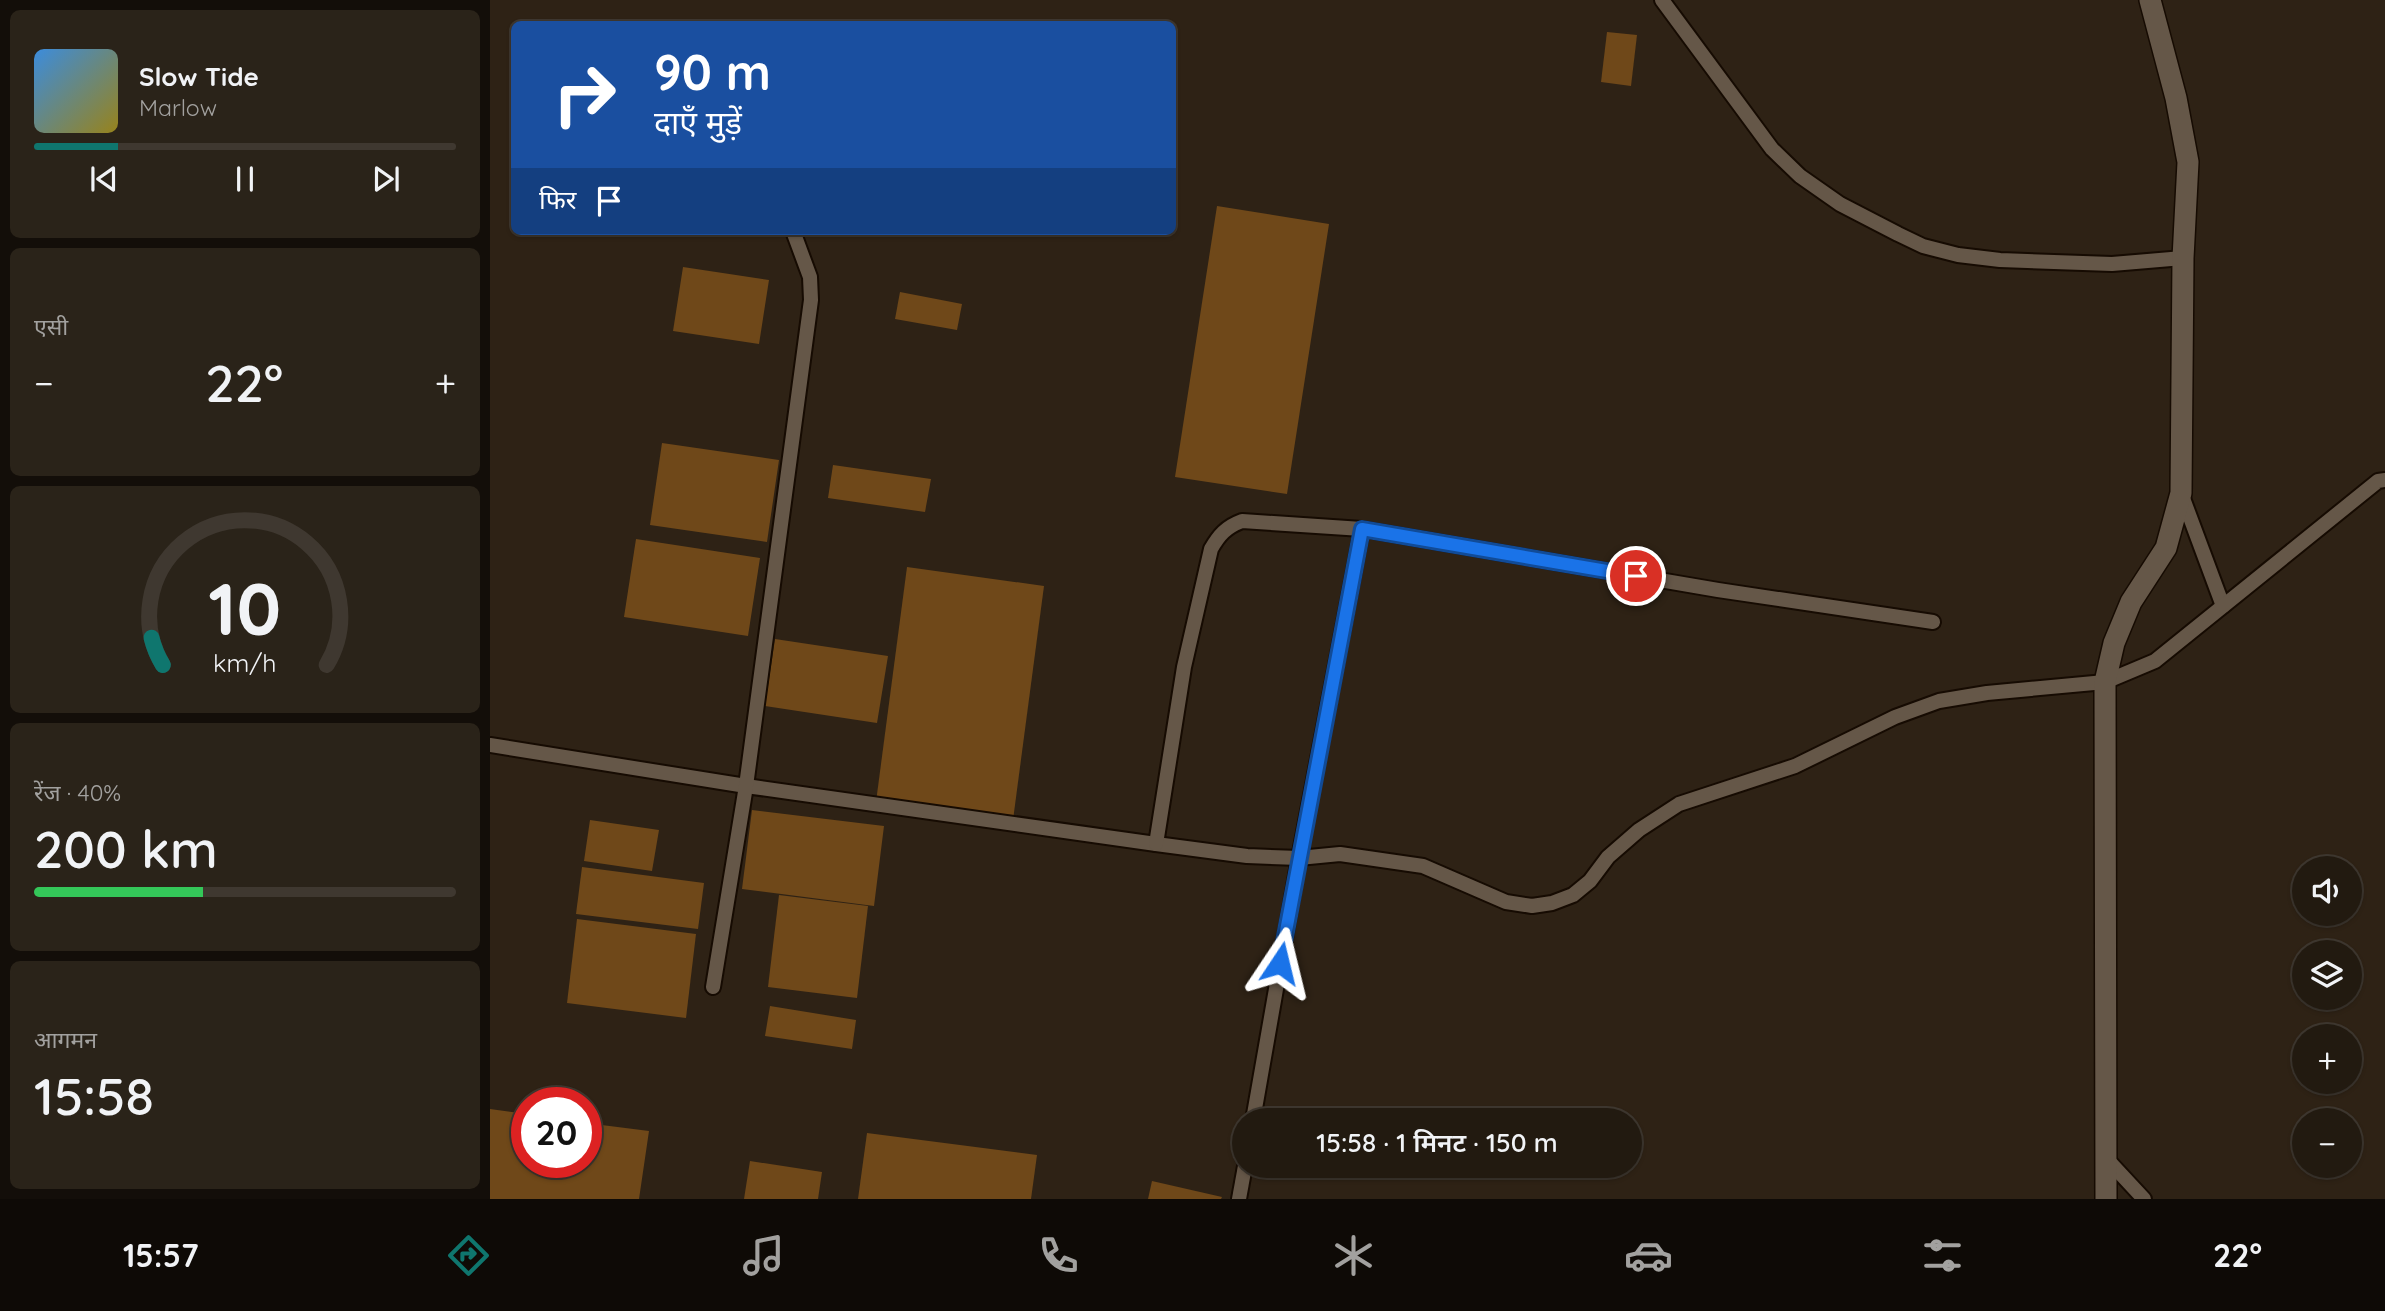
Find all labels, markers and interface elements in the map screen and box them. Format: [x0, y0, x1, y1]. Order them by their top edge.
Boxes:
text: 90 m [654, 41, 771, 102]
icon: right [539, 49, 630, 140]
text: Slow Tide [139, 60, 259, 93]
text: Marlow [139, 93, 217, 122]
text: दाएँ मुड़ें [654, 102, 742, 142]
icon: previous [85, 160, 123, 198]
icon: pause [226, 160, 264, 198]
icon: next [367, 160, 405, 198]
icon: arrive [590, 182, 628, 220]
text: फिर [539, 183, 576, 216]
text: एसी [34, 312, 68, 341]
text: 22° [205, 350, 283, 415]
text: − [34, 359, 54, 407]
text: + [435, 359, 456, 407]
pin [1606, 546, 1666, 606]
icon: arrive [1617, 557, 1655, 595]
text: 10 [208, 563, 282, 654]
text: km/h [213, 647, 277, 678]
text: रेंज · 40% [34, 778, 121, 807]
text: 200 km [34, 816, 218, 881]
map controls [2292, 856, 2362, 1178]
button: sound [2292, 856, 2362, 926]
position arrow [1243, 926, 1317, 1000]
button: layers [2292, 940, 2362, 1010]
button: + [2292, 1024, 2362, 1094]
text: आगमन [34, 1025, 97, 1054]
text: 15:58 [34, 1063, 154, 1128]
speed limit sign: 20 [511, 1087, 602, 1178]
button: − [2292, 1108, 2362, 1178]
text: 15:58 · 1 मिनट · 150 m [1316, 1126, 1558, 1159]
icon: directions [444, 1231, 493, 1280]
icon: music [739, 1231, 788, 1280]
icon: phone [1034, 1231, 1083, 1280]
icon: climate [1329, 1231, 1378, 1280]
icon: car [1624, 1231, 1673, 1280]
icon: filters [1918, 1231, 1967, 1280]
text: 15:57 [123, 1235, 199, 1275]
text: 22° [2213, 1235, 2262, 1275]

